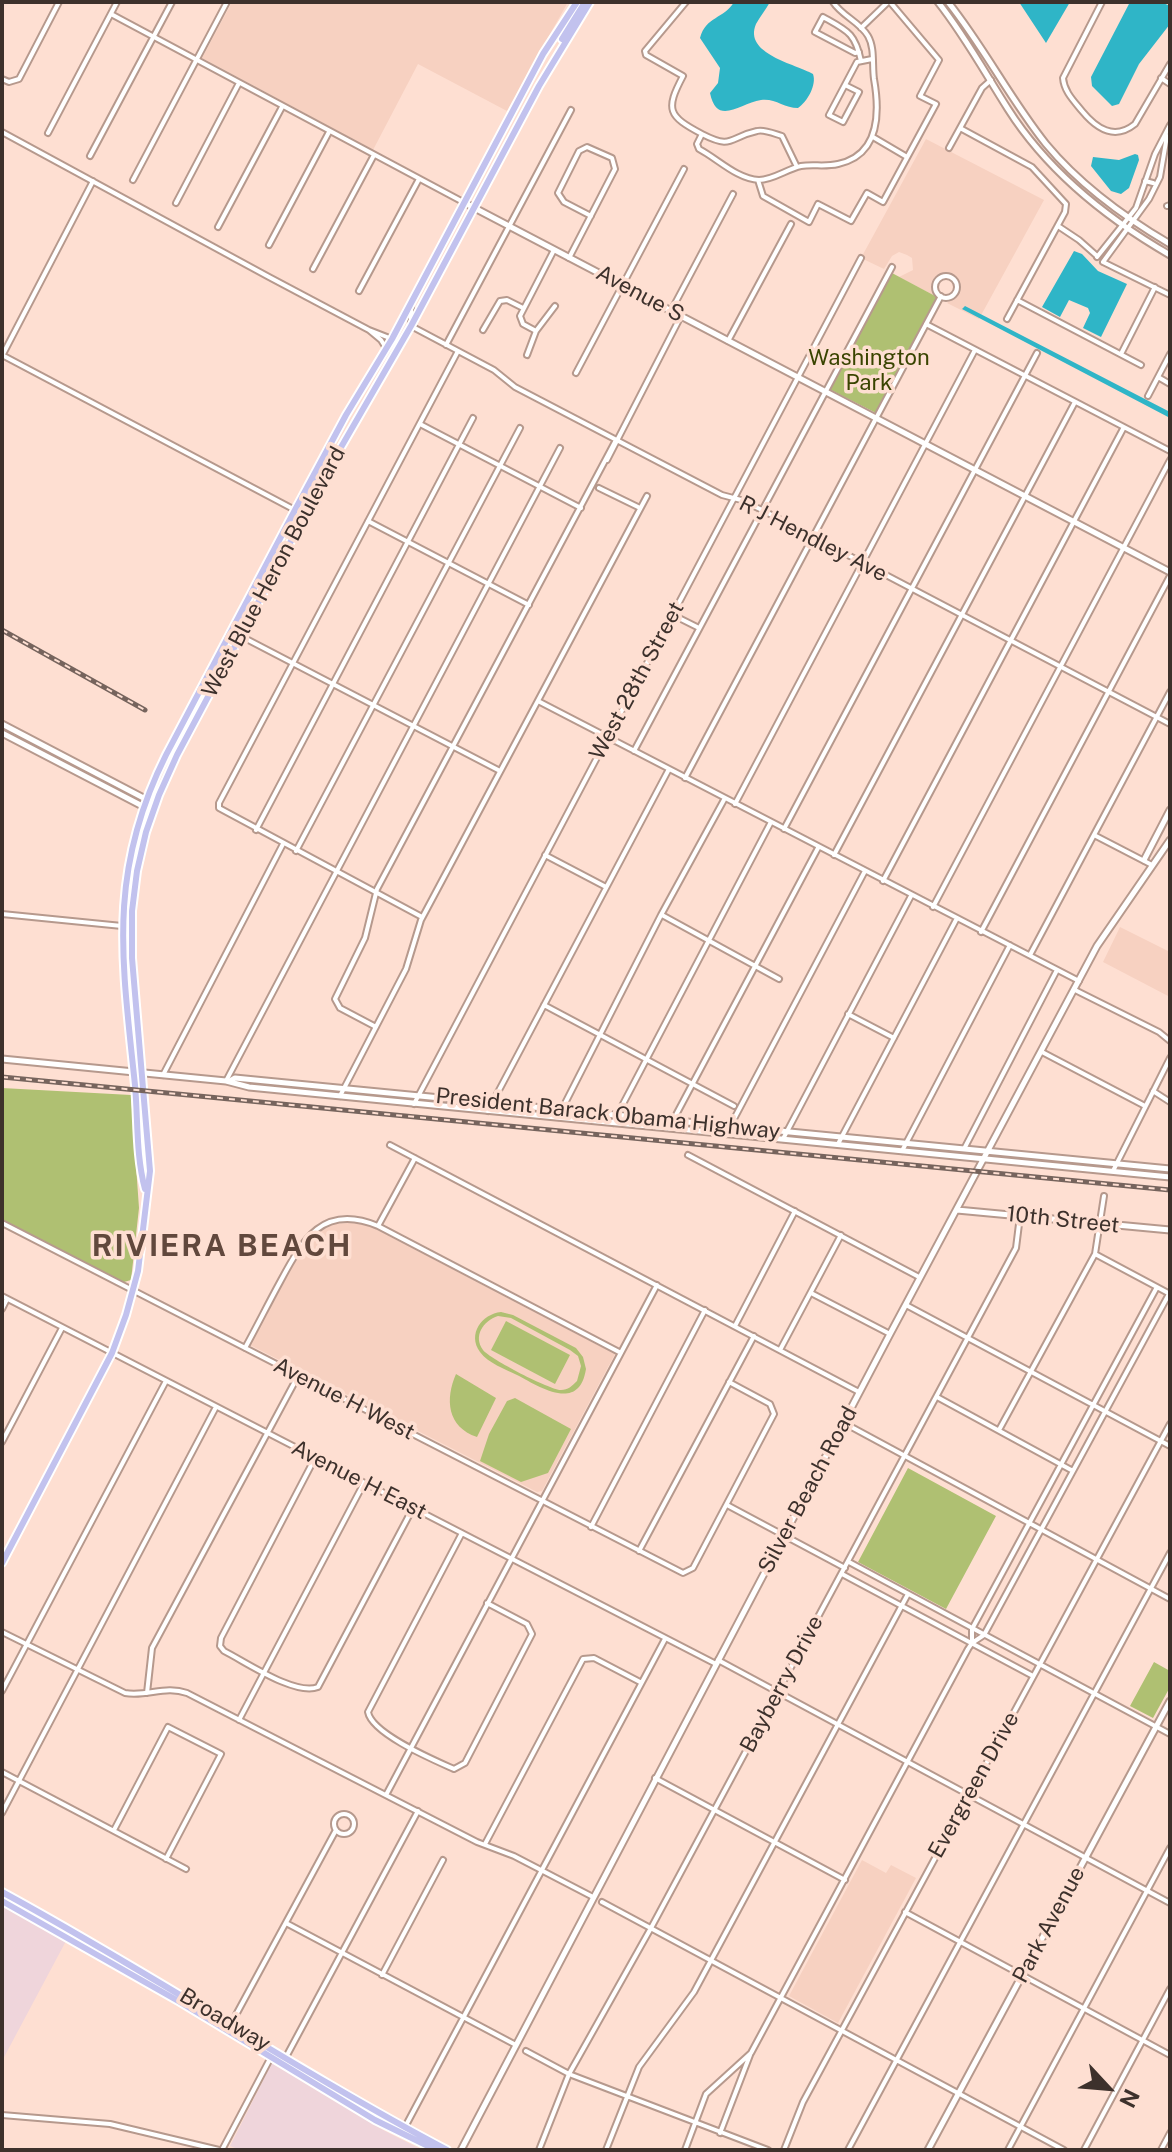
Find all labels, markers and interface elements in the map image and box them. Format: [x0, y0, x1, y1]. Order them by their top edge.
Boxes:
street label: Avenue S [592, 260, 688, 328]
park label: Washington Park [808, 345, 930, 396]
street label: West Blue Heron Boulevard [197, 442, 351, 702]
street label: R J Hendley Ave [735, 490, 891, 588]
street label: West 28th Street [584, 597, 690, 765]
street label: President Barack Obama Highway [434, 1083, 782, 1145]
street label: 10th Street [1005, 1201, 1121, 1239]
district label: RIVIERA BEACH [92, 1229, 352, 1265]
street label: Avenue H West [269, 1352, 419, 1446]
street label: Silver Beach Road [753, 1402, 863, 1578]
street label: Avenue H East [287, 1435, 431, 1525]
street label: Bayberry Drive [735, 1611, 829, 1757]
street label: Evergreen Drive [923, 1707, 1025, 1863]
street label: Park Avenue [1007, 1862, 1091, 1988]
street label: Broadway [175, 1983, 275, 2057]
north arrow [1068, 2048, 1148, 2128]
text: N [1114, 2085, 1145, 2112]

